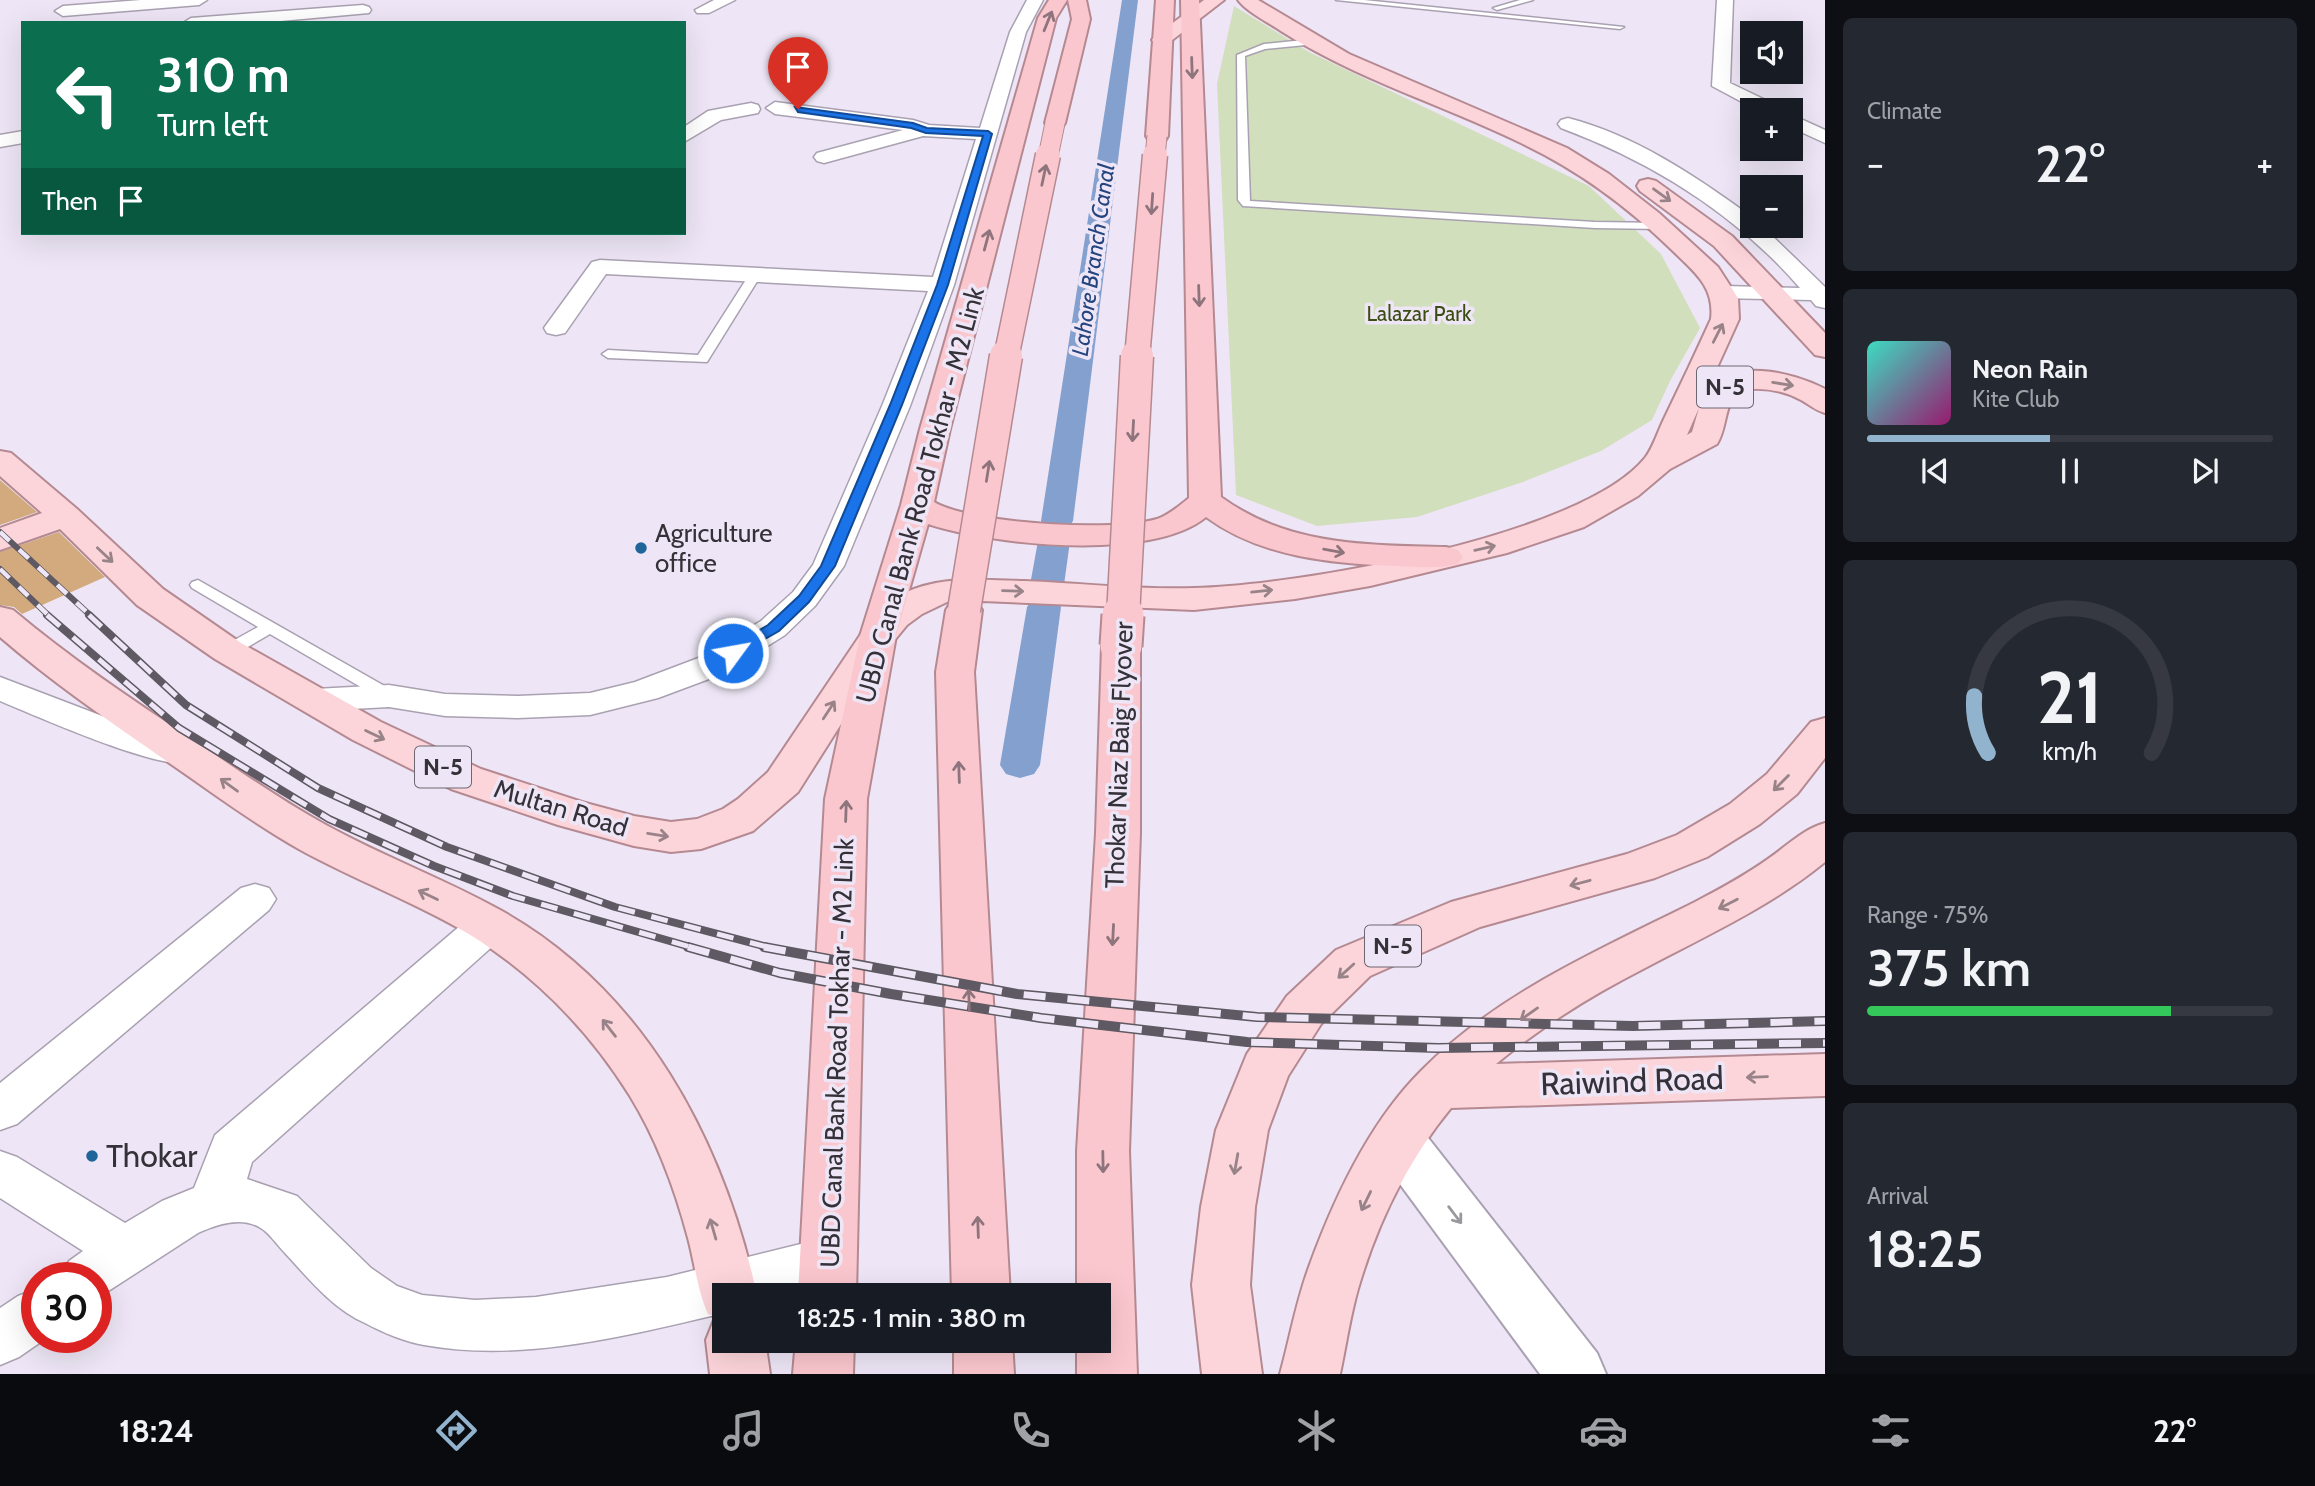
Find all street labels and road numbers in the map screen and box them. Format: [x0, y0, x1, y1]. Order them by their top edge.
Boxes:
street label: UBD Canal Bank Road Tokhar - M2 Link [849, 283, 991, 707]
road number: N-5 [1697, 366, 1753, 408]
street label: Thokar Niaz Baig Flyover [1098, 620, 1140, 889]
road number: N-5 [415, 746, 471, 788]
street label: Multan Road [490, 772, 632, 844]
street label: UBD Canal Bank Road Tokhar - M2 Link [814, 838, 860, 1268]
road number: N-5 [1365, 926, 1421, 966]
street label: Raiwind Road [1540, 1058, 1724, 1103]

